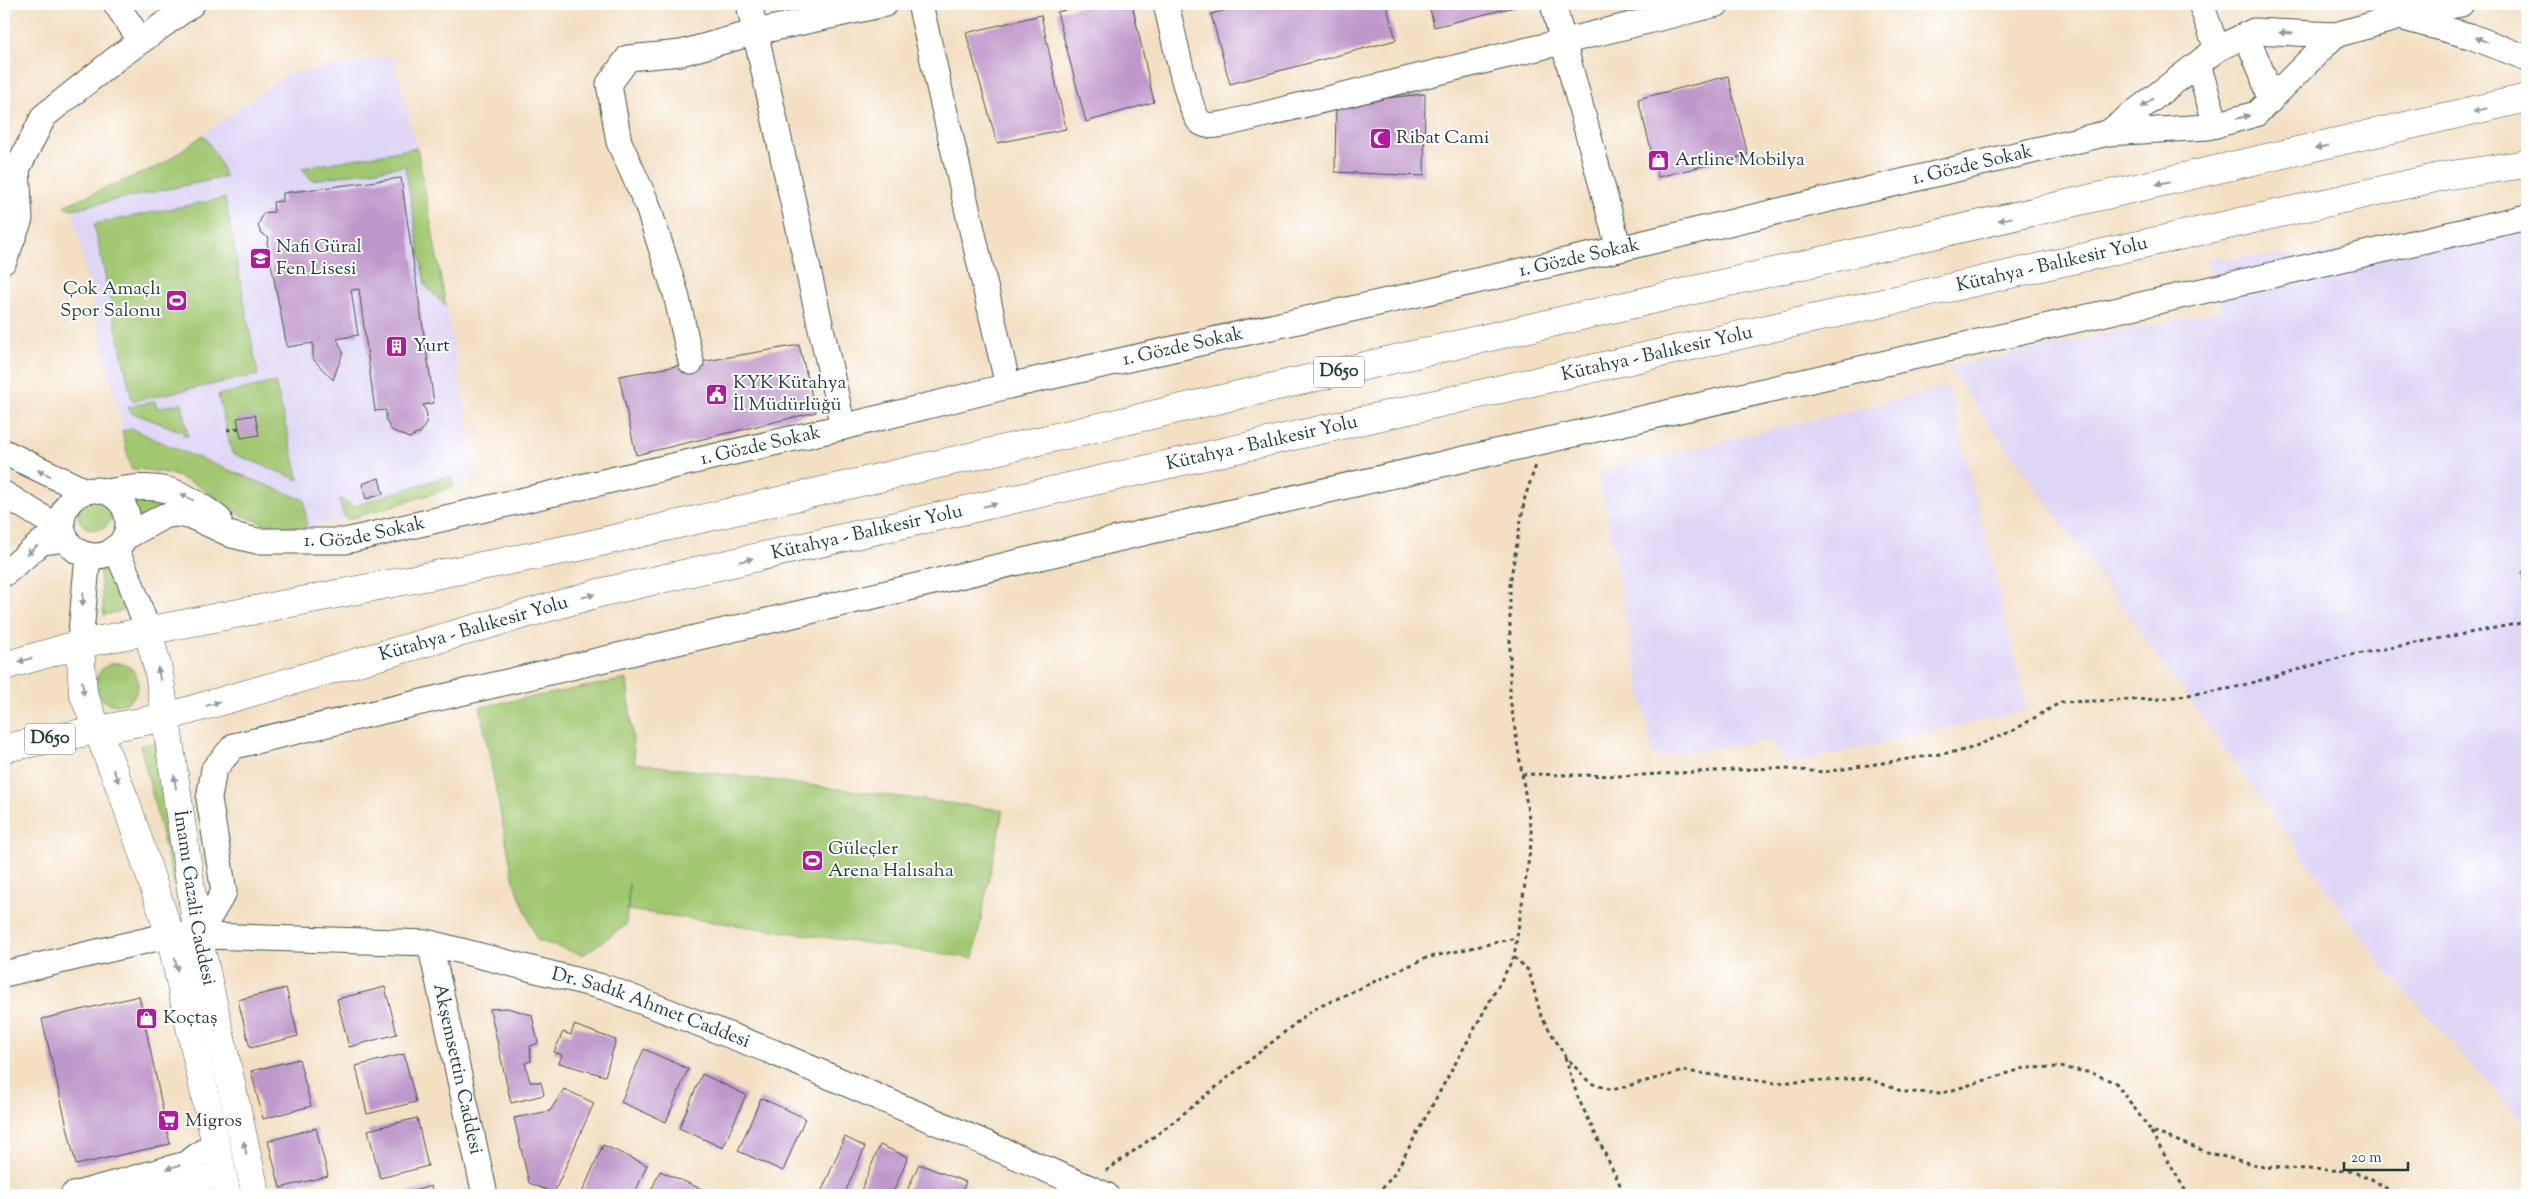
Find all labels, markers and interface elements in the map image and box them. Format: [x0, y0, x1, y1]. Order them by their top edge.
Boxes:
one-way arrow [2278, 28, 2294, 36]
one-way arrow [2475, 36, 2489, 44]
one-way arrow [2141, 98, 2154, 109]
one-way arrow [2472, 106, 2487, 114]
one-way arrow [2235, 113, 2250, 121]
place label: Ribat Cami [1396, 125, 1489, 152]
mosque icon: Ribat Cami [1368, 126, 1392, 150]
street label: 1. Gözde Sokak [1909, 138, 2036, 193]
one-way arrow [2314, 143, 2329, 151]
place label: Artline Mobilya [1675, 147, 1805, 174]
shop icon: Artline Mobilya [1647, 148, 1671, 172]
one-way arrow [2156, 179, 2171, 187]
one-way arrow [1997, 215, 2012, 223]
street label: Kütahya - Balıkesir Yolu [1954, 230, 2150, 299]
street label: 1. Gözde Sokak [1516, 231, 1643, 285]
place label: Nafi Güral Fen Lisesi [276, 234, 362, 283]
school or university icon: Nafi Güral Fen Lisesi [248, 246, 272, 270]
place label: Çok Amaçlı Spor Salonu [60, 276, 161, 325]
sports icon: Çok Amaçlı Spor Salonu [165, 288, 189, 312]
street label: Kütahya - Balıkesir Yolu [1559, 319, 1755, 389]
street label: 1. Gözde Sokak [1120, 320, 1247, 373]
place label: Yurt [413, 333, 450, 360]
building icon: Yurt [385, 334, 409, 358]
road number: D650 [1314, 357, 1364, 388]
place label: KYK Kütahya İl Müdürlüğü [733, 370, 846, 419]
public building icon: KYK Kütahya İl Müdürlüğü [705, 382, 729, 406]
street label: Kütahya - Balıkesir Yolu [1164, 408, 1360, 478]
street label: 1. Gözde Sokak [698, 419, 824, 473]
one-way arrow [37, 468, 51, 476]
one-way arrow [179, 493, 194, 501]
street label: Kütahya - Balıkesir Yolu [769, 498, 965, 567]
one-way arrow [982, 501, 997, 509]
street label: 1. Gözde Sokak [304, 509, 428, 555]
one-way arrow [26, 545, 39, 556]
one-way arrow [739, 556, 754, 564]
street label: Kütahya - Balıkesir Yolu [376, 589, 571, 669]
one-way arrow [78, 591, 86, 607]
one-way arrow [580, 592, 595, 600]
one-way arrow [17, 656, 32, 664]
one-way arrow [155, 666, 163, 681]
one-way arrow [80, 681, 88, 697]
one-way arrow [205, 699, 220, 707]
road number: D650 [25, 724, 75, 754]
one-way arrow [112, 769, 120, 783]
one-way arrow [171, 774, 179, 790]
street label: İmamı Gazali Caddesi [166, 808, 222, 988]
place label: Güleçler Arena Halısaha [828, 836, 954, 885]
sports icon: Güleçler Arena Halısaha [800, 848, 824, 872]
one-way arrow [172, 956, 180, 971]
street label: Dr. Sadık Ahmet Caddesi [549, 961, 754, 1055]
street label: Akşemsettin Caddesi [426, 981, 489, 1157]
place label: Koçtaş [163, 1005, 218, 1032]
shop icon: Koçtaş [135, 1006, 159, 1030]
place label: Migros [185, 1108, 242, 1135]
supermarket icon: Migros [157, 1109, 181, 1133]
scale bar [2344, 1139, 2407, 1171]
one-way arrow [241, 1140, 249, 1155]
text: 20 m [2351, 1148, 2382, 1169]
one-way arrow [166, 1164, 181, 1172]

